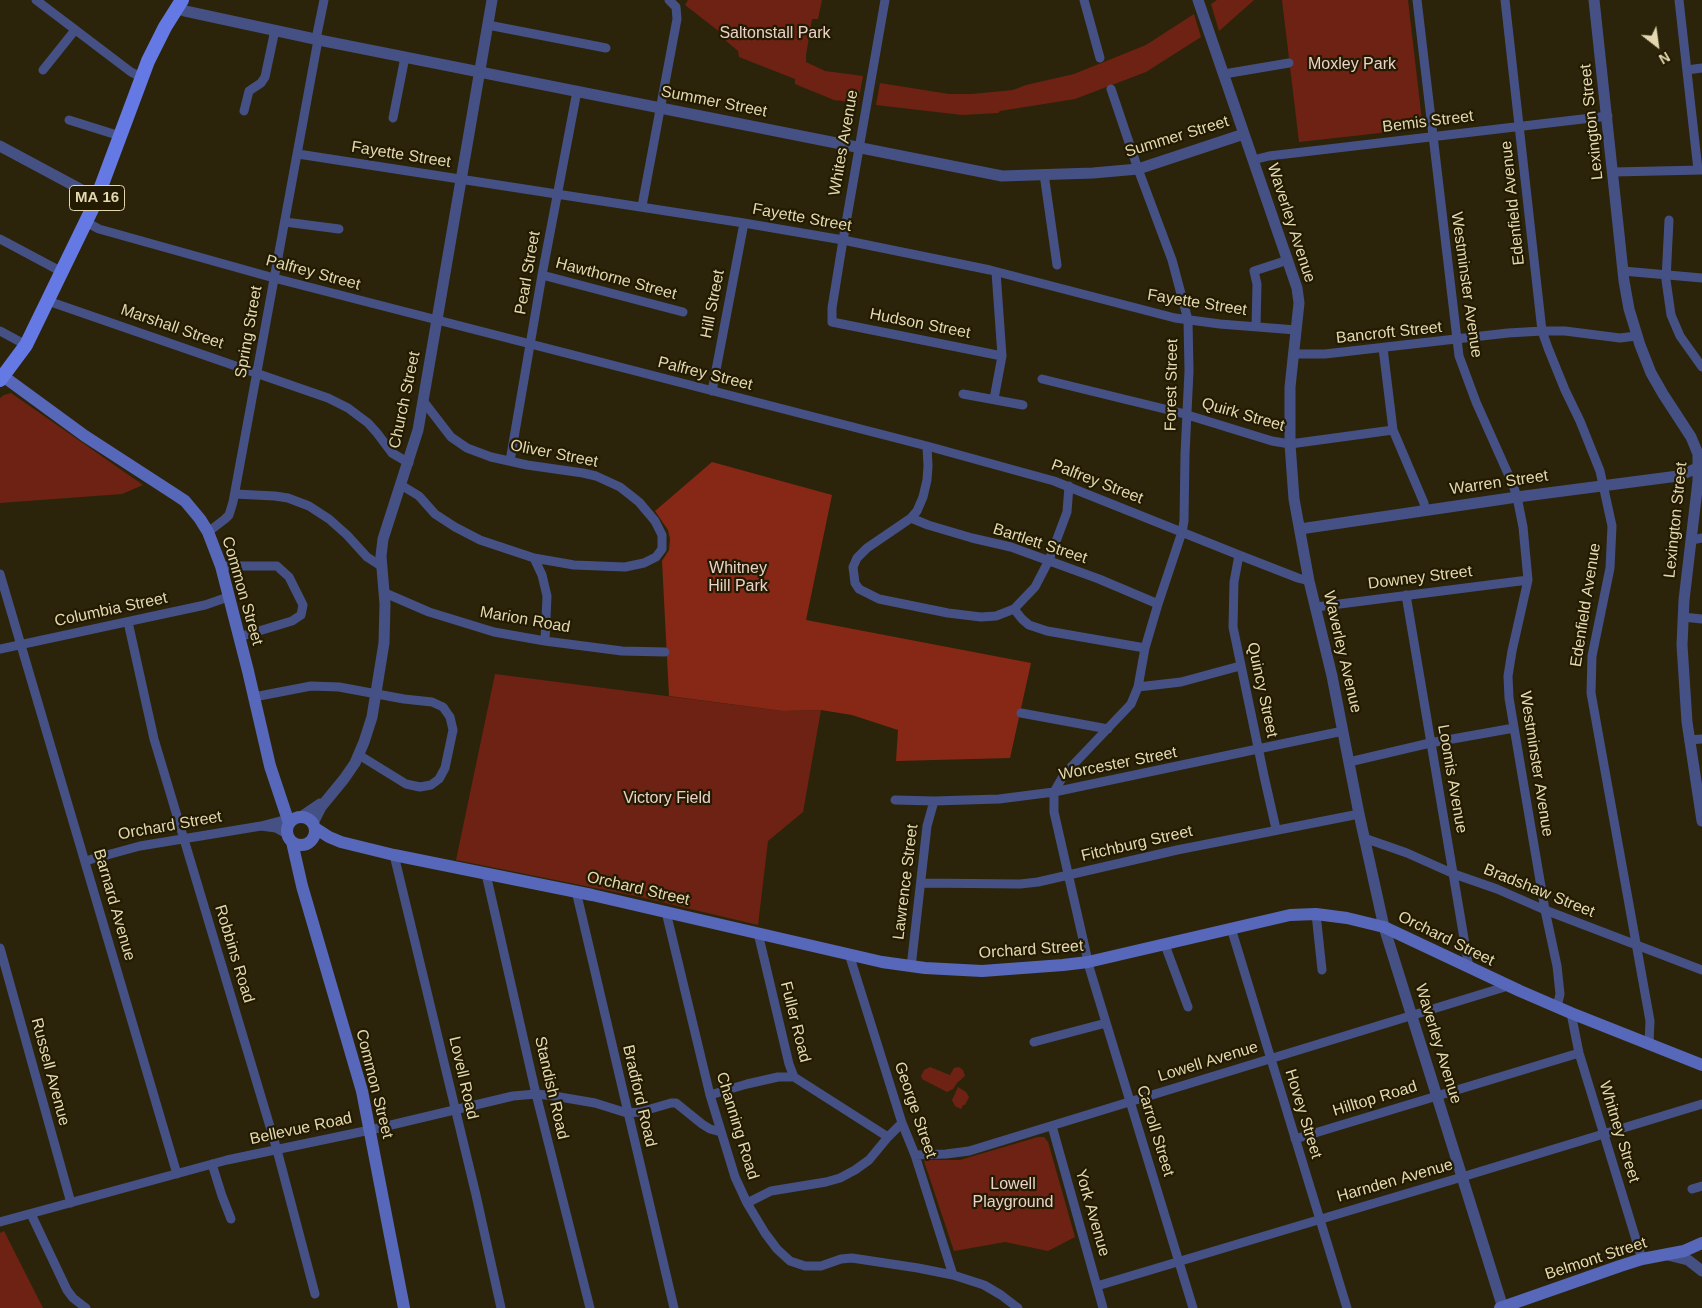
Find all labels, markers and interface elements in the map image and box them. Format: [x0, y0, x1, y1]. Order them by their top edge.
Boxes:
north arrow [1632, 20, 1682, 70]
park label: Saltonstall Park [719, 24, 831, 44]
text: N [1656, 49, 1673, 67]
park label: Moxley Park [1308, 55, 1396, 75]
street label: Lexington Street [1576, 63, 1608, 181]
street label: Summer Street [659, 82, 769, 122]
street label: Whites Avenue [825, 88, 863, 198]
street label: Bemis Street [1381, 107, 1475, 137]
street label: Summer Street [1123, 112, 1231, 162]
street label: Fayette Street [350, 138, 452, 172]
street label: Edenfield Avenue [1497, 140, 1529, 266]
street label: Waverley Avenue [1263, 161, 1319, 285]
road number: MA 16 [70, 186, 124, 210]
street label: Fayette Street [751, 200, 853, 236]
street label: Westminster Avenue [1446, 211, 1486, 359]
street label: Pearl Street [511, 230, 545, 316]
street label: Palfrey Street [264, 251, 362, 295]
street label: Hawthorne Street [553, 254, 679, 304]
street label: Hill Street [697, 268, 729, 340]
street label: Spring Street [231, 284, 267, 380]
street label: Fayette Street [1146, 286, 1248, 320]
street label: Marshall Street [118, 300, 226, 354]
street label: Hudson Street [868, 305, 972, 343]
street label: Bancroft Street [1335, 318, 1443, 348]
street label: Forest Street [1162, 339, 1182, 431]
street label: Church Street [385, 350, 425, 450]
street label: Palfrey Street [656, 353, 754, 395]
street label: Quirk Street [1199, 394, 1287, 436]
street label: Oliver Street [509, 436, 599, 472]
street label: Palfrey Street [1048, 456, 1146, 508]
street label: Lexington Street [1660, 461, 1692, 579]
street label: Warren Street [1449, 467, 1549, 499]
street label: Bartlett Street [991, 520, 1089, 568]
street label: Common Street [217, 535, 267, 647]
street label: Edenfield Avenue [1567, 542, 1605, 668]
park label: Whitney Hill Park [708, 559, 768, 597]
street label: Downey Street [1367, 562, 1473, 594]
street label: Columbia Street [53, 589, 169, 631]
street label: Waverley Avenue [1319, 589, 1365, 715]
street label: Marion Road [478, 603, 572, 637]
street label: Quincy Street [1243, 641, 1281, 739]
street label: Westminster Avenue [1515, 690, 1557, 838]
street label: Loomis Avenue [1433, 723, 1471, 835]
street label: Worcester Street [1057, 743, 1179, 785]
park label: Victory Field [623, 789, 711, 809]
street label: Orchard Street [117, 807, 223, 845]
street label: Fitchburg Street [1079, 822, 1195, 866]
street label: Lawrence Street [889, 823, 923, 941]
street label: Barnard Avenue [89, 847, 139, 963]
street label: Bradshaw Street [1481, 860, 1597, 922]
street label: Orchard Street [585, 868, 691, 910]
street label: Robbins Road [210, 903, 258, 1005]
street label: Orchard Street [1395, 907, 1497, 971]
street label: Orchard Street [978, 937, 1084, 963]
street label: Fuller Road [776, 980, 814, 1064]
street label: Waverley Avenue [1411, 982, 1465, 1106]
street label: Russell Avenue [26, 1016, 74, 1128]
street label: Common Street [351, 1027, 397, 1141]
street label: Lovell Road [444, 1035, 482, 1121]
street label: Standish Road [530, 1035, 572, 1141]
street label: Lowell Avenue [1156, 1038, 1260, 1086]
street label: Bradford Road [618, 1043, 660, 1149]
street label: George Street [890, 1059, 940, 1161]
street label: Hovey Street [1280, 1067, 1326, 1161]
street label: Channing Road [712, 1070, 762, 1182]
street label: Hilltop Road [1331, 1077, 1419, 1121]
street label: Whitney Street [1594, 1079, 1644, 1185]
street label: Carroll Street [1132, 1083, 1178, 1179]
street label: Bellevue Road [248, 1109, 354, 1149]
street label: Harnden Avenue [1335, 1155, 1455, 1207]
street label: York Avenue [1070, 1167, 1114, 1259]
park label: Lowell Playground [973, 1175, 1053, 1213]
street label: Belmont Street [1543, 1234, 1649, 1284]

